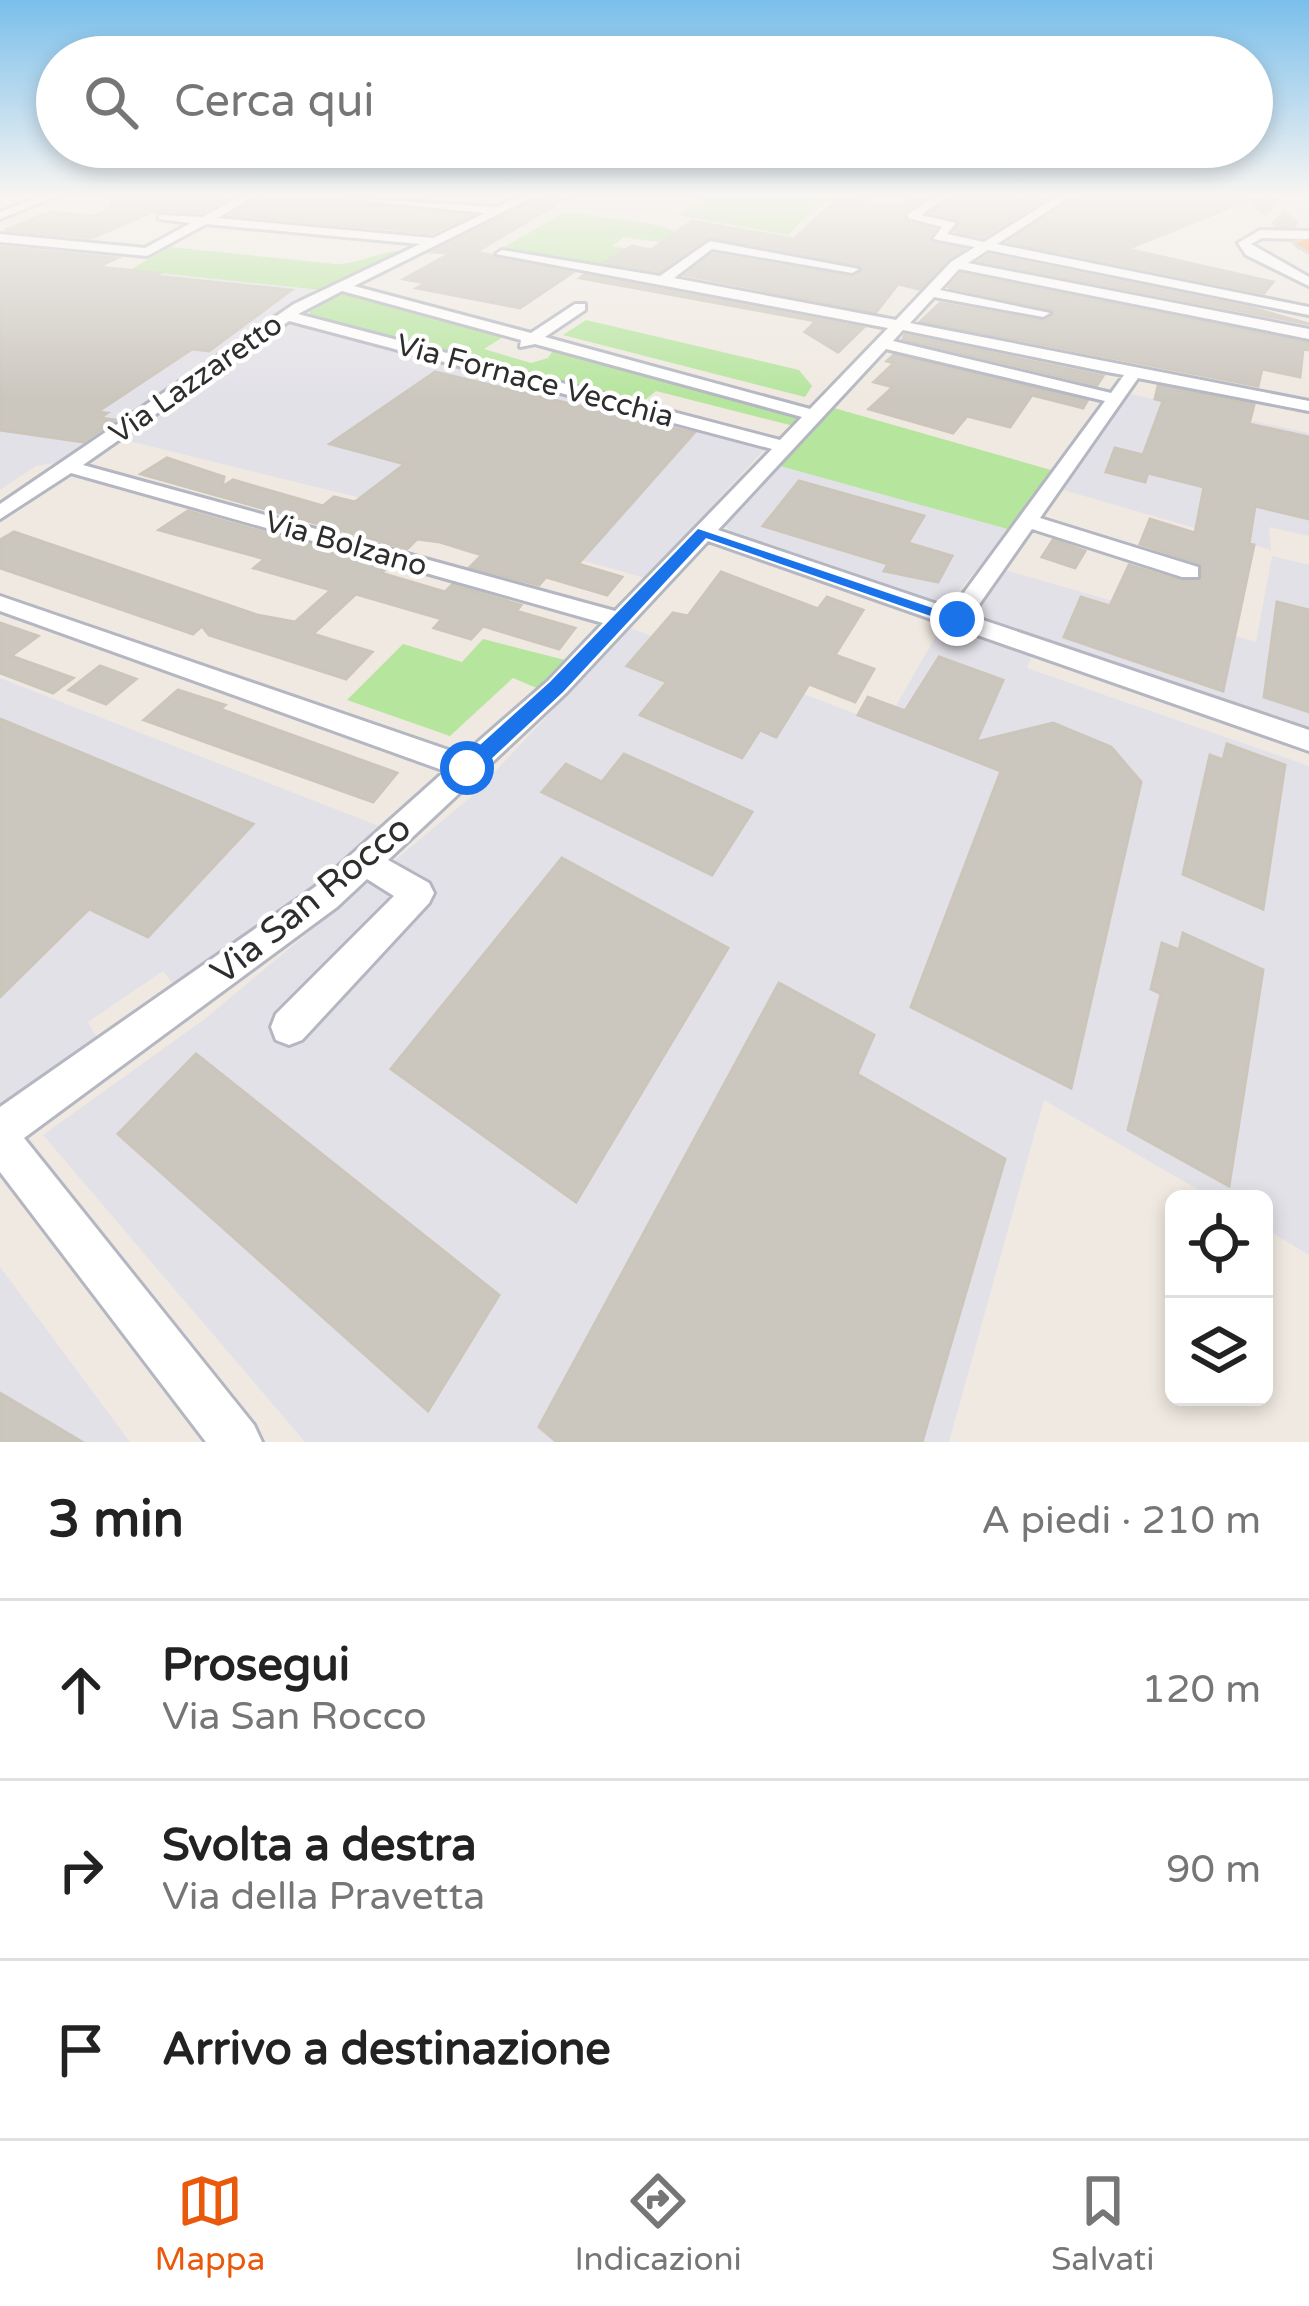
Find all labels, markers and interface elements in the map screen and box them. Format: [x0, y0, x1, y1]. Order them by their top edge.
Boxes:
search box [36, 36, 1273, 168]
icon: search [78, 69, 144, 135]
text: Cerca qui [174, 75, 375, 129]
street label: Via Lazzaretto [102, 306, 290, 452]
street label: Via Fornace Vecchia [392, 326, 678, 436]
street label: Via Bolzano [260, 503, 432, 585]
route end [930, 592, 984, 646]
route start [440, 741, 494, 795]
street label: Via San Rocco [203, 806, 419, 994]
map controls [1165, 1190, 1273, 1406]
button: locate [1165, 1190, 1273, 1298]
button: layers [1165, 1298, 1273, 1406]
text: 3 min [48, 1489, 184, 1551]
text: A piedi · 210 m [981, 1497, 1261, 1544]
text: Prosegui [162, 1639, 350, 1693]
icon: ahead [48, 1657, 114, 1723]
text: 120 m [1142, 1666, 1261, 1713]
text: Via San Rocco [162, 1693, 427, 1740]
text: Svolta a destra [162, 1819, 477, 1873]
icon: right [48, 1837, 114, 1903]
text: 90 m [1166, 1846, 1261, 1893]
text: Via della Pravetta [162, 1873, 485, 1920]
icon: arrive [48, 2017, 114, 2083]
text: Arrivo a destinazione [162, 2023, 611, 2077]
tab: Mappa [155, 2168, 265, 2279]
tab: Indicazioni [574, 2168, 742, 2279]
tab: Salvati [1051, 2168, 1154, 2279]

